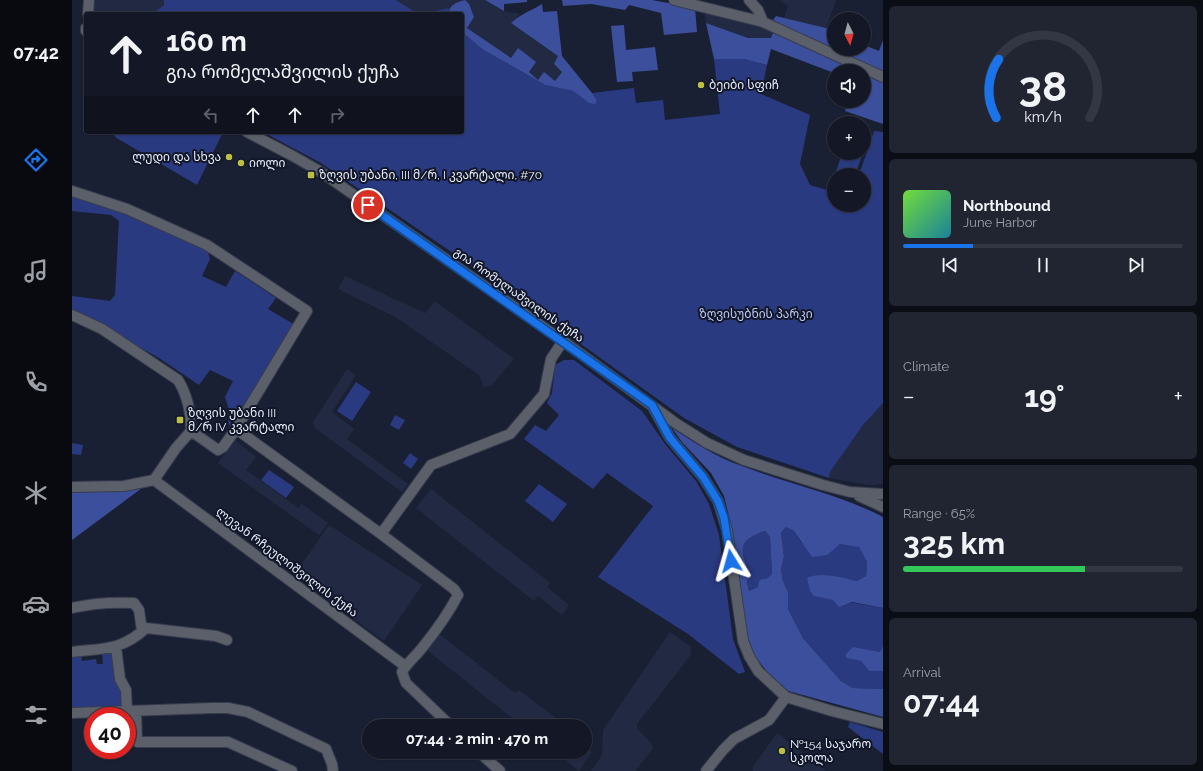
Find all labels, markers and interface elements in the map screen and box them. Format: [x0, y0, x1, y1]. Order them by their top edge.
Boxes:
north arrow [827, 12, 871, 56]
map controls [827, 12, 871, 212]
text: 160 m [166, 25, 247, 58]
icon: ahead [100, 28, 152, 80]
text: 07:42 [13, 42, 59, 63]
text: გია რომელაშვილის ქუჩა [166, 61, 399, 82]
text: 38 [1019, 61, 1067, 110]
button: sound [827, 64, 871, 108]
place label: ბეიბი სფიჩ [709, 78, 779, 92]
marker: ბეიბი სფიჩ [696, 80, 706, 90]
icon: left [200, 104, 222, 126]
icon: ahead [242, 104, 264, 126]
icon: ahead [284, 104, 306, 126]
icon: right [326, 104, 348, 126]
text: km/h [1024, 108, 1062, 124]
button: + [827, 116, 871, 160]
icon: directions [22, 146, 50, 174]
place label: ლუდი და სხვა [132, 150, 221, 165]
marker: ლუდი და სხვა [224, 152, 234, 162]
place label: იოლი [249, 156, 286, 171]
marker: იოლი [236, 158, 246, 168]
place label: ზღვის უბანი, III მ/რ, I კვარტალი, #70 [319, 168, 542, 183]
button: − [827, 168, 871, 212]
marker: ზღვის უბანი, III მ/რ, I კვარტალი, #70 [306, 170, 316, 180]
pin [351, 188, 385, 222]
icon: arrive [357, 194, 379, 216]
text: Northbound [963, 197, 1051, 215]
text: June Harbor [963, 215, 1037, 230]
street label: გია რომელაშვილის ქუჩა [451, 245, 587, 346]
icon: previous [939, 254, 961, 276]
icon: pause [1032, 254, 1054, 276]
icon: next [1125, 254, 1147, 276]
icon: music [22, 257, 50, 285]
park label: ზღვისუბნის პარკი [699, 307, 813, 322]
text: Climate [903, 359, 949, 374]
icon: phone [22, 368, 50, 396]
text: 19° [1024, 379, 1064, 414]
text: − [903, 383, 915, 409]
text: + [1174, 383, 1183, 409]
place label: ზღვის უბანი III მ/რ IV კვარტალი [188, 406, 295, 435]
marker: ზღვის უბანი III მ/რ IV კვარტალი [175, 415, 185, 425]
icon: climate [22, 479, 50, 507]
street label: ლევან რჩეულიშვილის ქუჩა [213, 504, 361, 621]
text: Range · 65% [903, 506, 975, 521]
text: 325 km [903, 526, 1005, 561]
position arrow [710, 540, 752, 582]
icon: car [22, 590, 50, 618]
text: Arrival [903, 665, 941, 680]
text: 07:44 [903, 685, 980, 720]
icon: filters [22, 701, 50, 729]
speed limit sign: 40 [84, 707, 136, 759]
text: 07:44 · 2 min · 470 m [406, 730, 548, 748]
place label: №154 საჯარო სკოლა [790, 737, 871, 766]
marker: №154 საჯარო სკოლა [777, 746, 787, 756]

